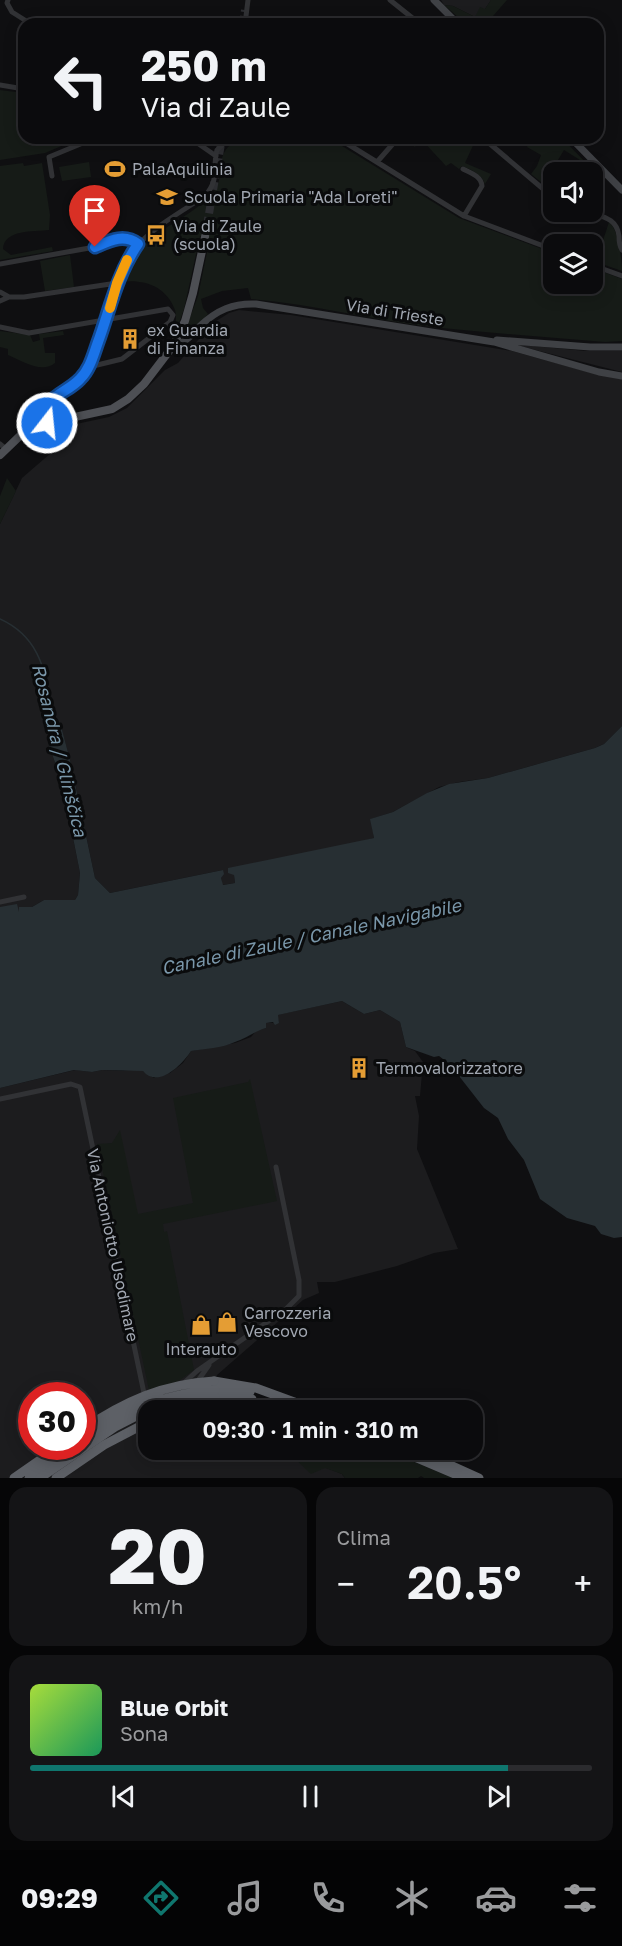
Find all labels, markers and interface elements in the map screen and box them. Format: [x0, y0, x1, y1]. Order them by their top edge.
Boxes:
text: 250 m [141, 40, 267, 90]
icon: left [42, 42, 120, 120]
text: Via di Zaule [141, 91, 291, 123]
sports icon: PalaAquilinia [103, 157, 127, 181]
place label: PalaAquilinia [132, 159, 232, 179]
map controls [543, 162, 603, 294]
button: sound [543, 162, 603, 222]
pin [69, 185, 120, 247]
school or university icon: Scuola Primaria "Ada Loreti" [155, 185, 179, 209]
place label: Scuola Primaria "Ada Loreti" [184, 187, 397, 207]
icon: arrive [78, 194, 111, 227]
place label: Via di Zaule (scuola) [173, 216, 262, 254]
bus stop icon: Via di Zaule (scuola) [144, 223, 168, 247]
button: layers [543, 234, 603, 294]
street label: Via di Trieste [345, 294, 445, 330]
place label: ex Guardia di Finanza [147, 320, 228, 358]
building icon: ex Guardia di Finanza [118, 327, 142, 351]
position arrow [15, 391, 79, 455]
water label: Rosandra / Glinščica [28, 661, 92, 840]
water label: Canale di Zaule / Canale Navigabile [159, 893, 464, 979]
building icon: Termovalorizzatore [347, 1056, 371, 1080]
place label: Termovalorizzatore [376, 1058, 523, 1078]
street label: Via Antoniotto Usodimare [83, 1147, 143, 1343]
place label: Carrozzeria Vescovo [244, 1303, 331, 1341]
shop icon: Carrozzeria Vescovo [215, 1310, 239, 1334]
shop icon: Interauto [189, 1313, 213, 1337]
place label: Interauto [165, 1339, 237, 1359]
speed limit sign: 30 [18, 1382, 96, 1460]
text: 09:30 · 1 min · 310 m [203, 1416, 418, 1443]
text: 20 [109, 1508, 207, 1601]
text: Clima [337, 1525, 391, 1549]
text: 20.5° [407, 1555, 521, 1609]
text: − [337, 1564, 355, 1603]
text: + [574, 1564, 592, 1603]
text: km/h [132, 1594, 183, 1618]
text: Blue Orbit [120, 1694, 228, 1721]
text: Sona [120, 1721, 168, 1745]
icon: previous [107, 1780, 140, 1813]
icon: pause [294, 1780, 327, 1813]
icon: next [482, 1780, 515, 1813]
icon: directions [140, 1877, 182, 1919]
icon: music [224, 1877, 266, 1919]
icon: phone [307, 1877, 349, 1919]
icon: climate [391, 1877, 433, 1919]
icon: car [475, 1877, 517, 1919]
icon: filters [559, 1877, 601, 1919]
text: 09:29 [21, 1882, 98, 1914]

